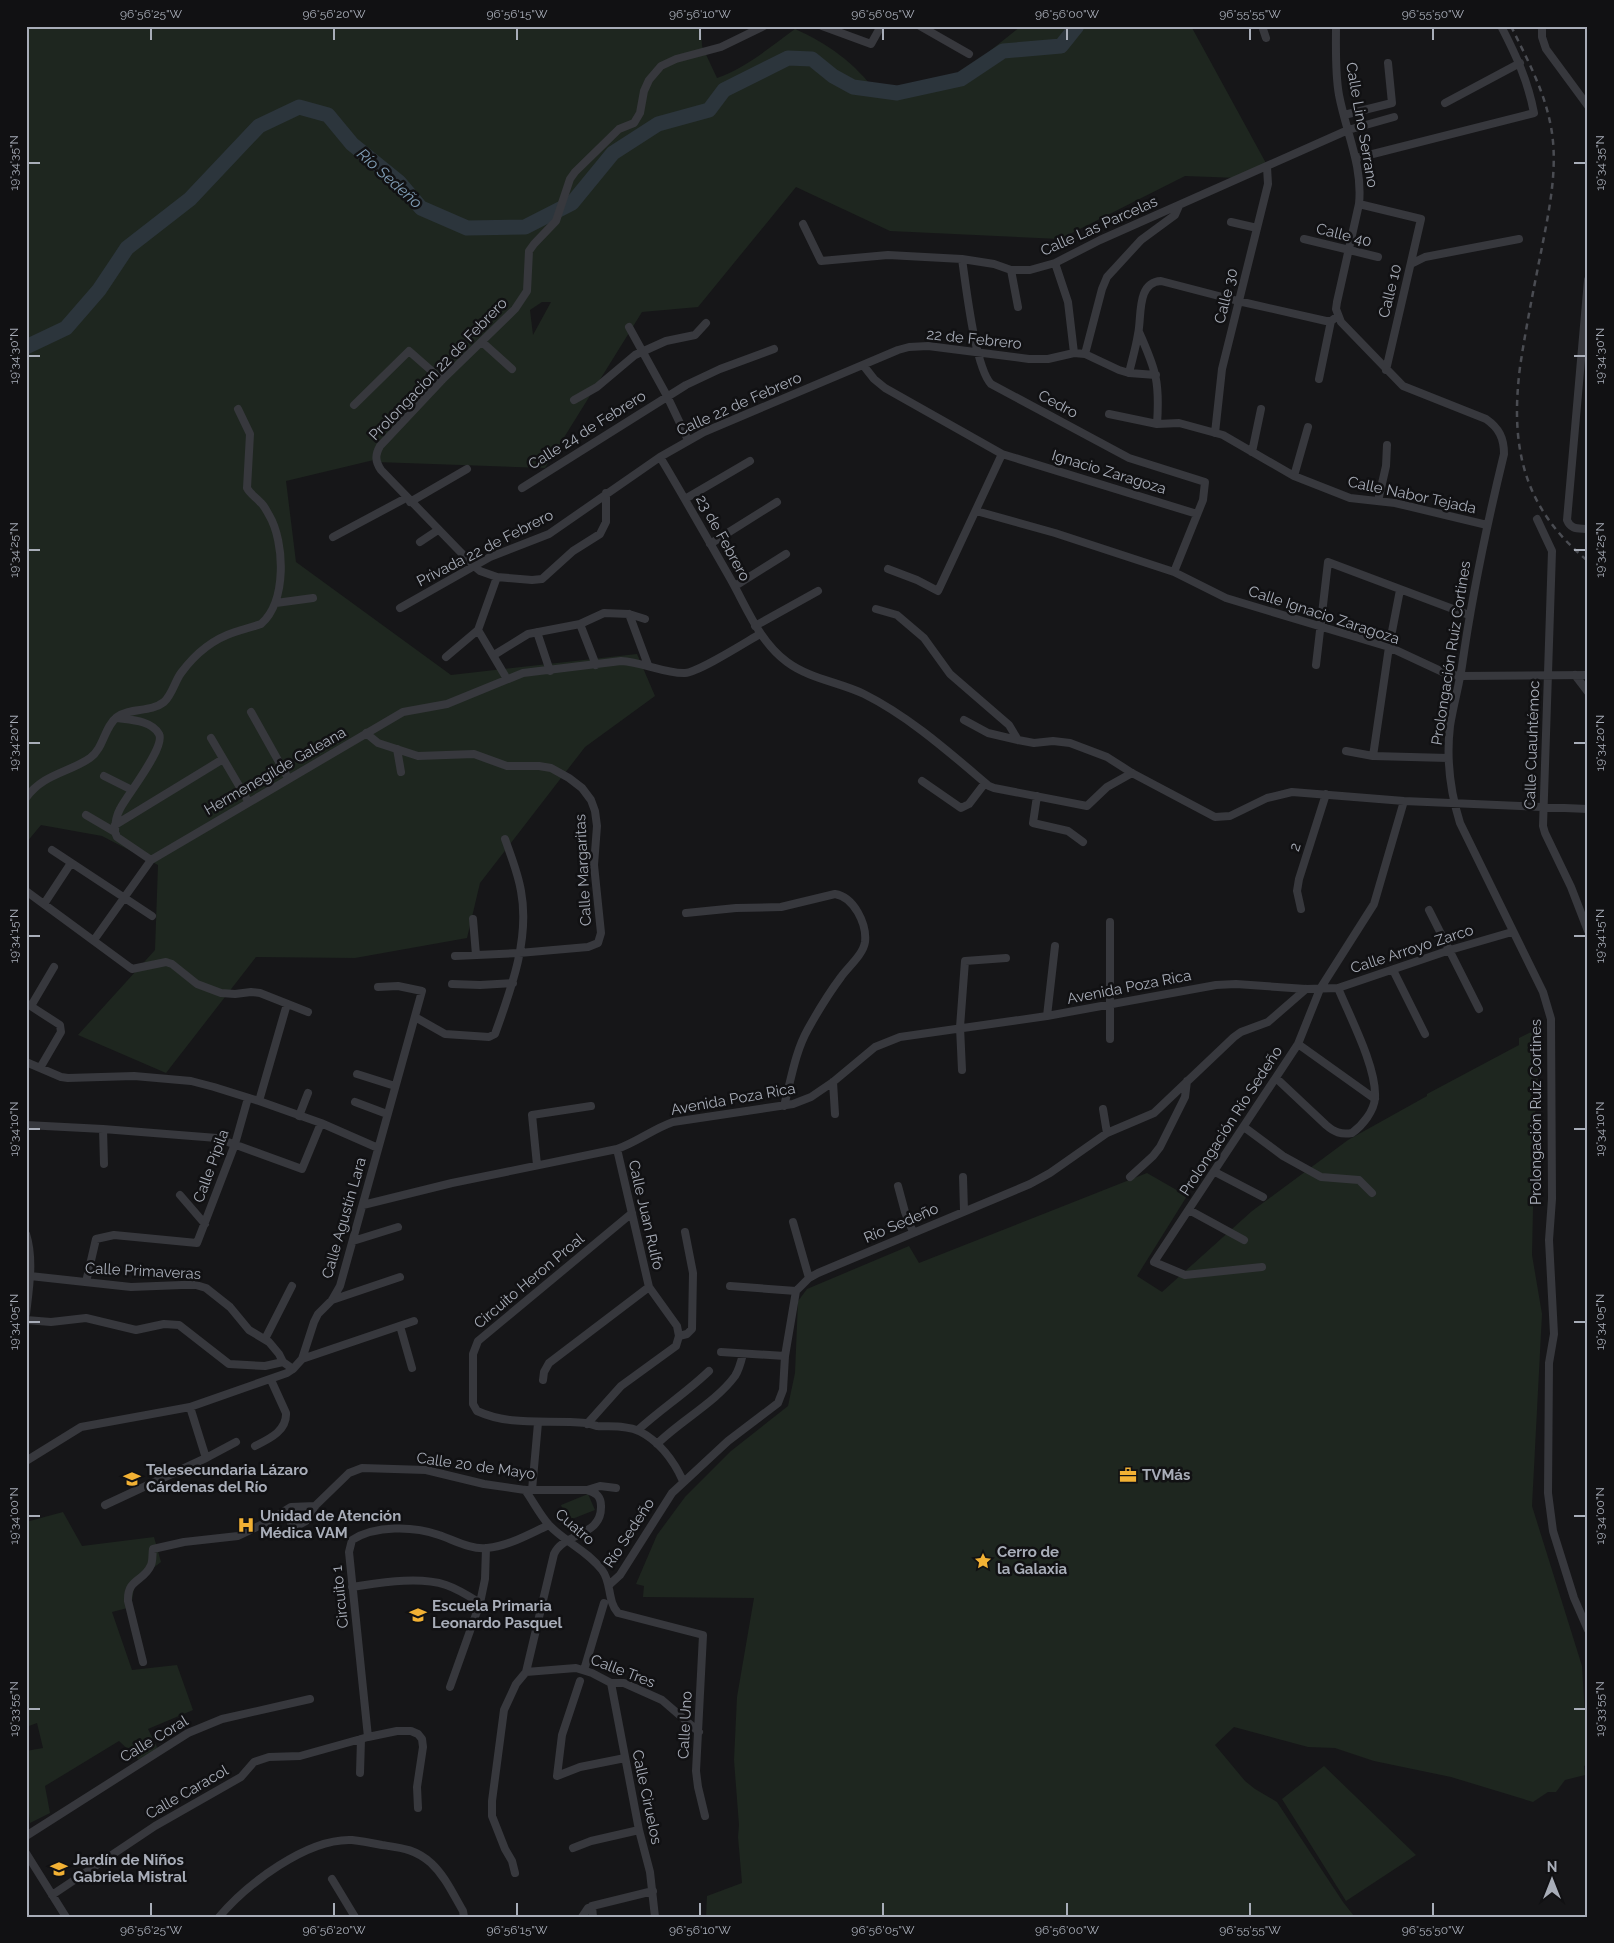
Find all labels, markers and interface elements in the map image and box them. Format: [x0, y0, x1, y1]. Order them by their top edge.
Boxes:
text: 96°56'25"W [120, 7, 183, 21]
text: 96°56'20"W [303, 7, 366, 21]
text: 96°56'15"W [486, 7, 548, 21]
text: 96°56'10"W [669, 7, 731, 21]
text: 96°56'05"W [851, 7, 915, 21]
text: 96°56'00"W [1035, 7, 1099, 21]
text: 96°55'55"W [1219, 7, 1281, 21]
text: 96°55'50"W [1402, 7, 1465, 21]
street label: Calle Lino Serrano [1342, 61, 1382, 189]
text: 19°34'35"N [7, 135, 21, 191]
text: 19°34'35"N [1593, 135, 1607, 191]
water label: Río Sedeño [353, 144, 426, 212]
street label: Calle Las Parcelas [1038, 192, 1160, 260]
street label: Calle 40 [1314, 219, 1374, 251]
street label: Calle 10 [1375, 262, 1405, 320]
street label: Calle 30 [1210, 266, 1242, 326]
street label: Prolongacion 22 de Febrero [365, 294, 511, 444]
street label: 22 de Febrero [926, 325, 1023, 353]
text: 19°34'30"N [7, 328, 21, 384]
text: 19°34'30"N [1593, 328, 1607, 384]
street label: Calle 22 de Febrero [674, 368, 804, 440]
street label: Calle 24 de Febrero [525, 386, 649, 473]
street label: Cedro [1035, 386, 1081, 422]
street label: Ignacio Zaragoza [1050, 446, 1168, 498]
street label: Calle Nabor Tejada [1346, 473, 1478, 517]
street label: 23 de Febrero [692, 492, 754, 584]
street label: Privada 22 de Febrero [414, 506, 556, 590]
text: 19°34'25"N [7, 522, 21, 578]
text: 19°34'25"N [1593, 522, 1607, 578]
street label: Prolongación Ruiz Cortines [1428, 560, 1474, 746]
street label: Calle Ignacio Zaragoza [1246, 582, 1402, 648]
street label: Calle Cuauhtémoc [1521, 680, 1543, 810]
text: 19°34'20"N [7, 715, 21, 771]
text: 19°34'20"N [1593, 715, 1607, 771]
street label: Hermenegilde Galeana [201, 723, 349, 819]
street label: Calle Margaritas [571, 814, 595, 926]
street label: 2 [1285, 840, 1305, 854]
text: 19°34'15"N [7, 909, 21, 963]
text: 19°34'15"N [1593, 909, 1607, 963]
street label: Calle Arroyo Zarco [1348, 921, 1476, 977]
street label: Avenida Poza Rica [1065, 966, 1193, 1008]
street label: Prolongación Ruiz Cortines [1527, 1019, 1545, 1205]
street label: Prolongación Río Sedeño [1176, 1043, 1286, 1199]
street label: Avenida Poza Rica [669, 1079, 797, 1119]
text: 19°34'10"N [7, 1101, 21, 1157]
text: 19°34'10"N [1593, 1101, 1607, 1157]
street label: Calle Pípila [189, 1127, 233, 1205]
street label: Calle Agustín Lara [318, 1155, 370, 1281]
street label: Calle Juan Rulfo [625, 1158, 667, 1272]
street label: Río Sedeño [861, 1199, 941, 1247]
street label: Circuito Heron Proal [470, 1229, 589, 1332]
street label: Calle Primaveras [85, 1259, 201, 1283]
text: 19°34'05"N [7, 1294, 21, 1350]
text: 19°34'05"N [1593, 1294, 1607, 1350]
street label: Calle 20 de Mayo [415, 1449, 537, 1483]
place label: Telesecundaria Lázaro Cárdenas del Río [146, 1461, 308, 1496]
office icon: TVMás [1118, 1465, 1138, 1485]
place label: TVMás [1142, 1466, 1190, 1484]
school or university icon: Telesecundaria Lázaro Cárdenas del Río [122, 1469, 142, 1489]
text: 19°34'00"N [7, 1487, 21, 1545]
text: 19°34'00"N [1593, 1487, 1607, 1545]
street label: Río Sedeño [600, 1495, 658, 1571]
street label: Cuatro [552, 1505, 598, 1549]
place label: Unidad de Atención Médica VAM [260, 1507, 401, 1542]
hospital icon: Unidad de Atención Médica VAM [236, 1515, 256, 1535]
place label: Cerro de la Galaxia [997, 1543, 1068, 1578]
place icon: Cerro de la Galaxia [973, 1551, 993, 1571]
street label: Circuito 1 [328, 1564, 352, 1629]
place label: Escuela Primaria Leonardo Pasquel [432, 1597, 563, 1632]
school or university icon: Escuela Primaria Leonardo Pasquel [408, 1605, 428, 1625]
street label: Calle Tres [588, 1650, 658, 1692]
text: 19°33'55"N [7, 1681, 21, 1737]
text: 19°33'55"N [1593, 1681, 1607, 1737]
street label: Calle Uno [674, 1690, 696, 1760]
street label: Calle Coral [117, 1711, 192, 1766]
street label: Calle Ciruelos [628, 1748, 666, 1846]
street label: Calle Caracol [143, 1761, 232, 1823]
place label: Jardín de Niños Gabriela Mistral [73, 1851, 187, 1886]
north arrow [1526, 1856, 1576, 1906]
school or university icon: Jardín de Niños Gabriela Mistral [49, 1859, 69, 1879]
text: N [1547, 1859, 1557, 1875]
text: 96°56'25"W [120, 1923, 183, 1937]
text: 96°56'20"W [303, 1923, 366, 1937]
text: 96°56'15"W [486, 1923, 548, 1937]
text: 96°56'10"W [669, 1923, 731, 1937]
text: 96°56'05"W [851, 1923, 915, 1937]
text: 96°56'00"W [1035, 1923, 1099, 1937]
text: 96°55'55"W [1219, 1923, 1281, 1937]
text: 96°55'50"W [1402, 1923, 1465, 1937]

